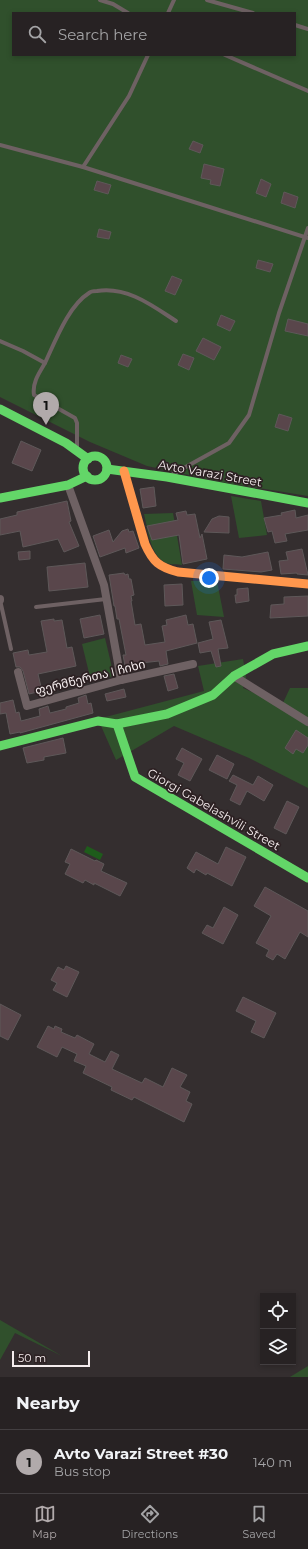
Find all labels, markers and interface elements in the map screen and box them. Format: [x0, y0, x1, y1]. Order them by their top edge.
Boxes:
search box [12, 12, 296, 56]
icon: search [26, 23, 48, 45]
text: Search here [58, 25, 147, 44]
pin: 1 [33, 392, 59, 425]
street label: Avto Varazi Street [157, 456, 263, 490]
your location [199, 568, 219, 588]
street label: ფერმწერთა I ჩიხი [33, 656, 147, 698]
street label: Giorgi Gabelashvili Street [145, 765, 283, 853]
map controls [260, 1293, 296, 1365]
button: locate [260, 1293, 296, 1329]
button: layers [260, 1329, 296, 1365]
scale bar [12, 1349, 90, 1368]
text: 50 m [18, 1351, 46, 1365]
text: Nearby [16, 1393, 80, 1413]
text: Avto Varazi Street #30 [54, 1444, 228, 1463]
text: 1 [26, 1454, 32, 1470]
text: 140 m [253, 1454, 292, 1470]
text: Bus stop [54, 1463, 111, 1479]
tab: Map [32, 1503, 57, 1541]
tab: Directions [122, 1503, 178, 1541]
tab: Saved [243, 1503, 276, 1541]

